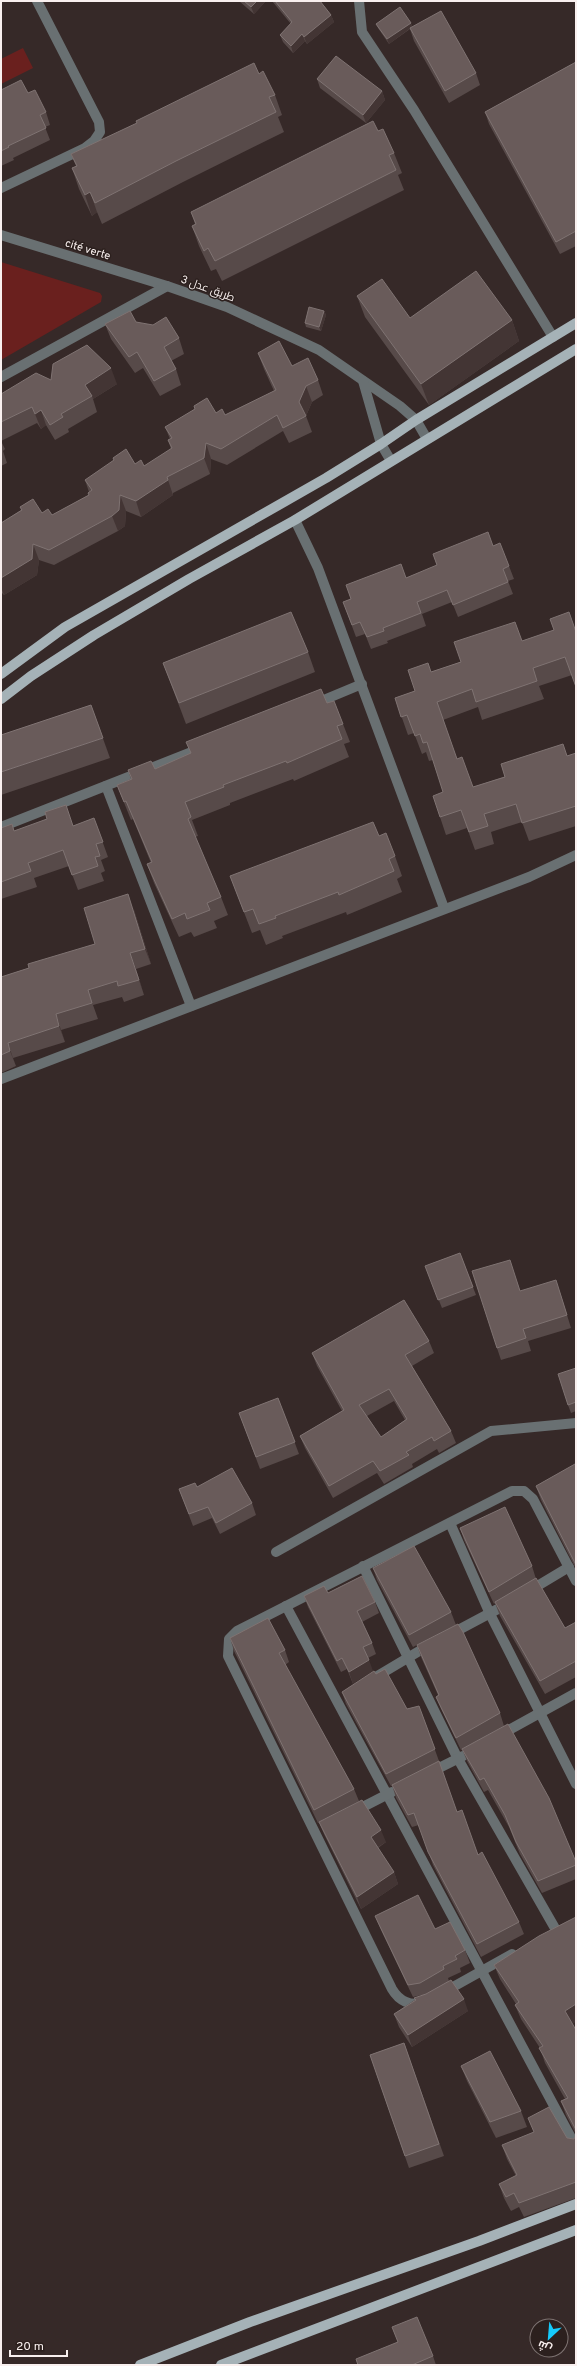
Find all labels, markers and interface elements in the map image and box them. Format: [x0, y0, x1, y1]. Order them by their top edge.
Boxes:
street label: cité verte [63, 236, 112, 264]
street label: طريق عدل 3 [179, 273, 237, 305]
north arrow [529, 2318, 569, 2358]
scale bar [10, 2332, 67, 2358]
text: ش [536, 2337, 554, 2355]
text: 20 m [16, 2339, 44, 2355]

